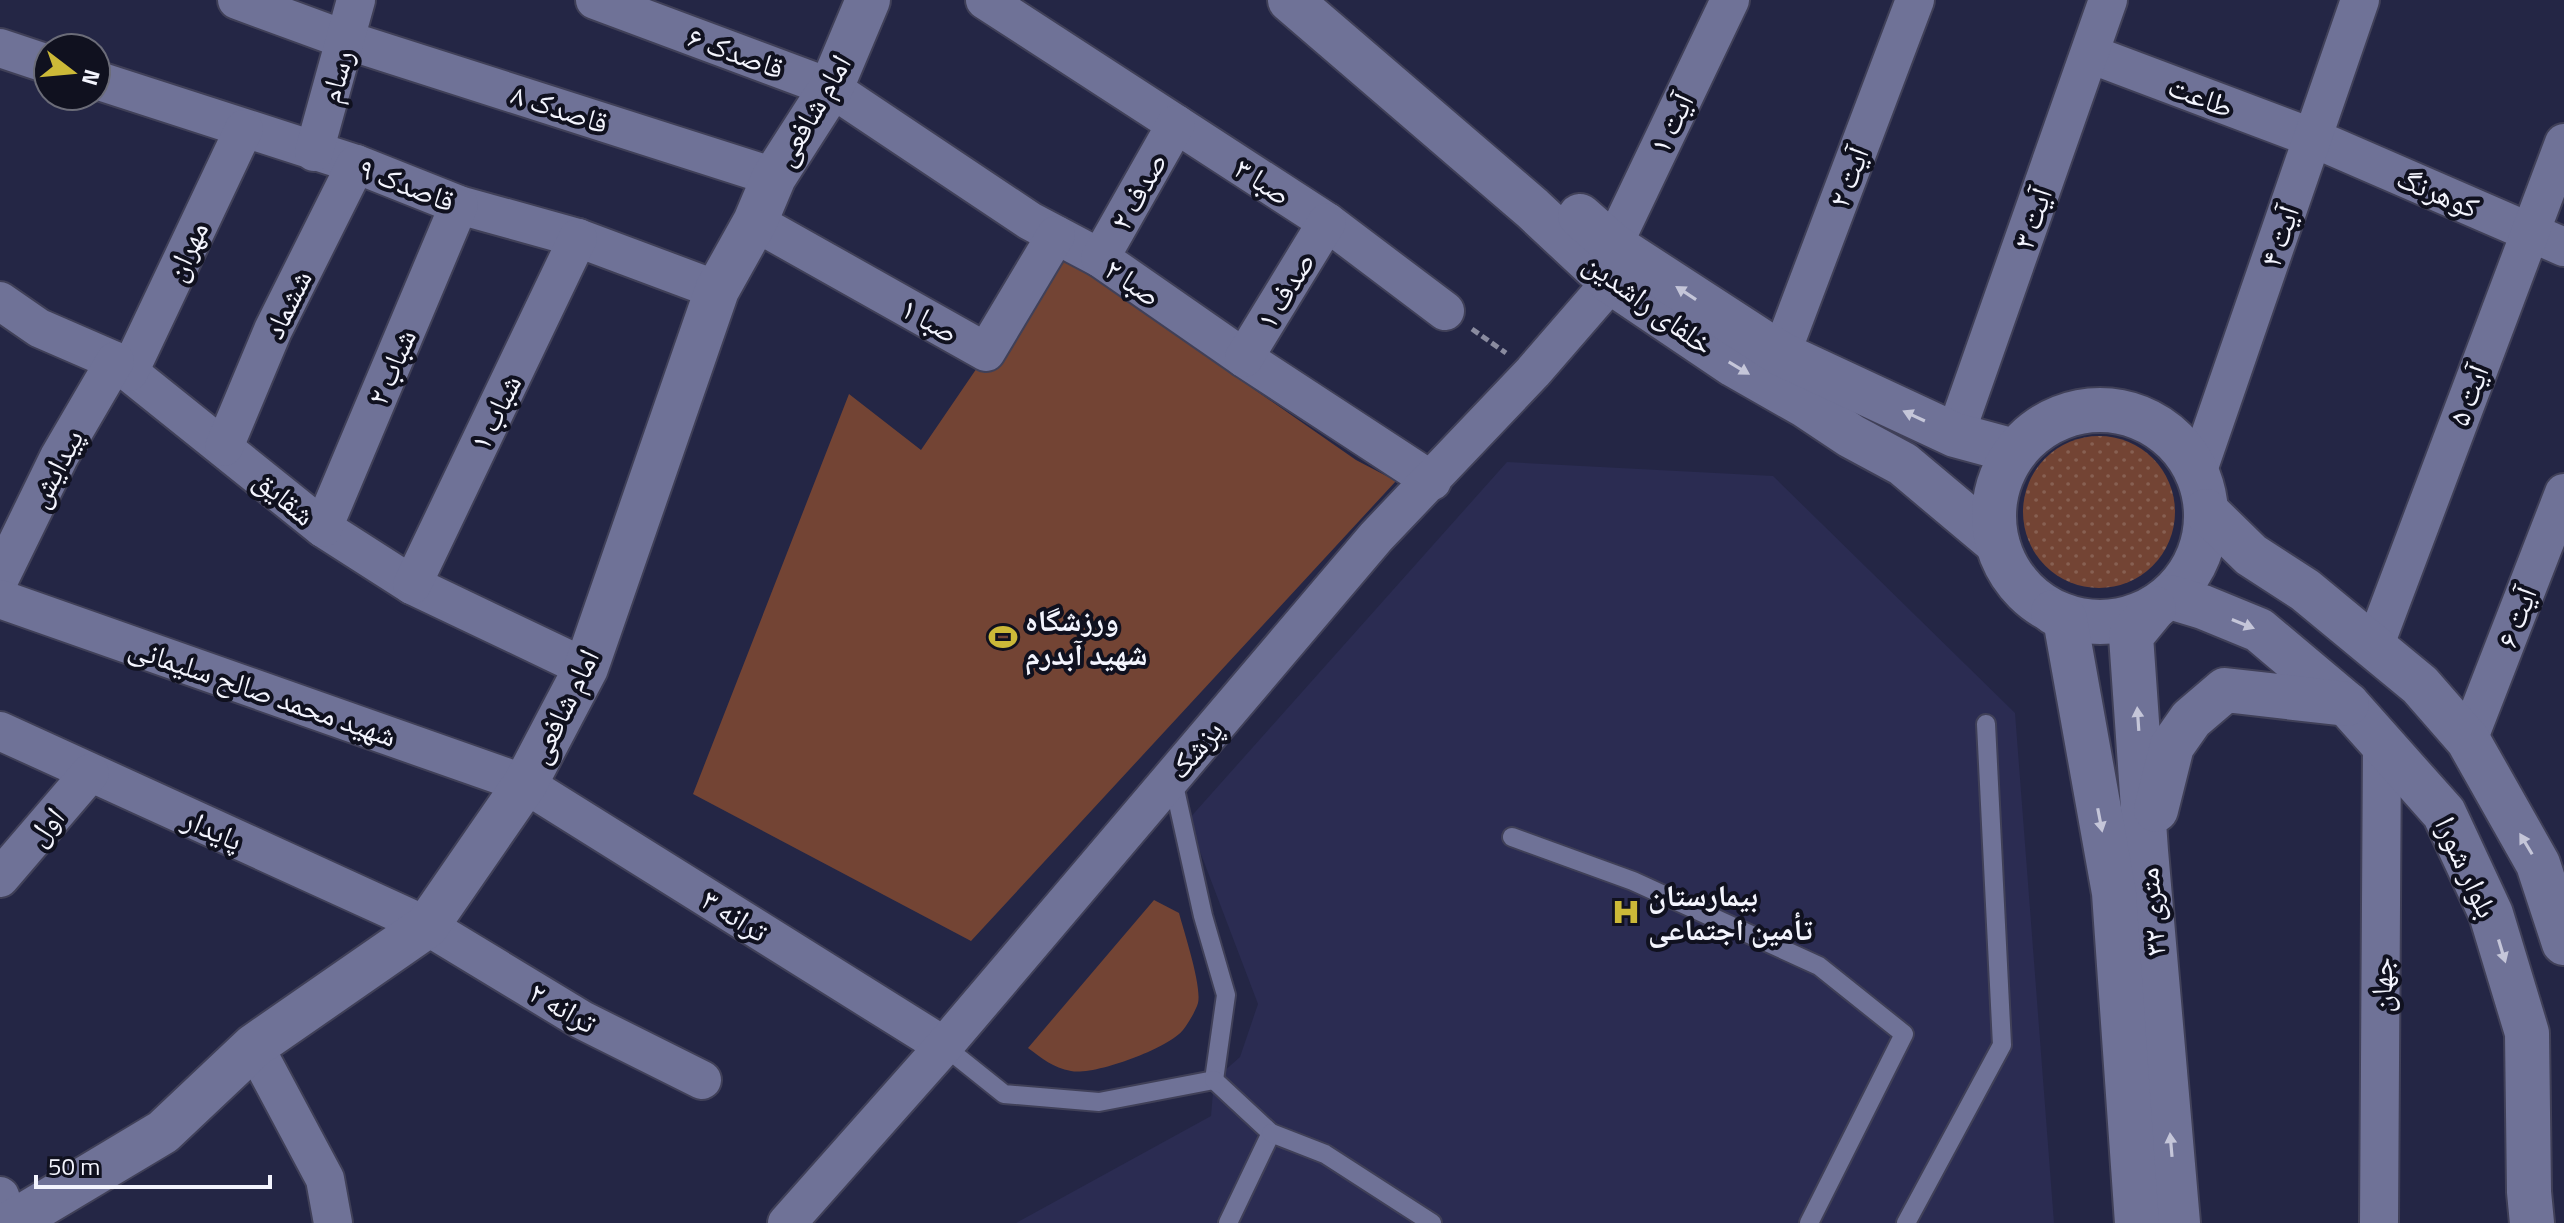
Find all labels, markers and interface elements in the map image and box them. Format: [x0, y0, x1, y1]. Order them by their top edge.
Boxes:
street label: قاصدک ۶ [681, 13, 791, 91]
north arrow [32, 32, 112, 112]
street label: رسام [307, 44, 365, 108]
street label: امام شافعی [761, 45, 863, 175]
street label: طاعت [2161, 63, 2241, 129]
text: N [73, 65, 110, 90]
street label: قاصدک ۸ [505, 71, 615, 145]
street label: آیت ۱ [1637, 84, 1706, 161]
street label: آیت ۲ [1815, 139, 1881, 214]
street label: صدف ۲ [1098, 143, 1178, 239]
street label: قاصدک ۹ [352, 145, 462, 223]
street label: صبا ۳ [1225, 145, 1301, 217]
street label: کوهرنگ [2390, 154, 2486, 230]
street label: آیت ۳ [2000, 180, 2064, 255]
street label: آیت ۴ [2247, 198, 2311, 273]
street label: مهران [152, 213, 220, 289]
street label: خلفای راشدین [1574, 240, 1724, 366]
street label: صدف ۱ [1244, 242, 1326, 338]
street label: صبا ۲ [1095, 246, 1171, 318]
street label: ششماد [251, 262, 323, 346]
street label: صبا ۱ [893, 285, 967, 355]
one-way arrow [1675, 286, 1697, 300]
street label: شباب ۲ [354, 321, 428, 413]
street label: آیت ۵ [2435, 357, 2501, 432]
one-way arrow [1728, 361, 1750, 375]
street label: شباب ۱ [457, 366, 533, 458]
one-way arrow [1903, 409, 1926, 423]
street label: پیدایش [15, 420, 95, 516]
street label: شقایق [244, 457, 326, 537]
street label: آیت ۶ [2483, 579, 2549, 654]
place label: ورزشگاه شهید آبدرم [1025, 597, 1148, 677]
one-way arrow [2231, 617, 2255, 630]
sports icon: ورزشگاه شهید آبدرم [988, 622, 1018, 652]
street label: شهید محمد صالح سلیمانی [123, 624, 403, 758]
street label: امام شافعی [515, 641, 611, 771]
one-way arrow [2131, 706, 2144, 731]
street label: پزشک [1156, 709, 1234, 789]
street label: پایدار [175, 795, 250, 862]
street label: اول [15, 796, 75, 856]
one-way arrow [2094, 808, 2107, 833]
street label: بلوار شورا [2423, 809, 2511, 925]
one-way arrow [2519, 833, 2533, 855]
street label: ۳۲ متری [2124, 866, 2178, 958]
place label: بیمارستان تأمین اجتماعی [1648, 872, 1813, 952]
street label: ترانه ۳ [693, 877, 778, 954]
hospital icon: بیمارستان تأمین اجتماعی [1611, 897, 1641, 927]
one-way arrow [2496, 939, 2509, 963]
street label: جهان [2358, 957, 2404, 1013]
street label: ترانه ۲ [521, 969, 606, 1045]
one-way arrow [2165, 1132, 2178, 1157]
scale bar [36, 1139, 270, 1189]
text: 50 m [48, 1148, 100, 1184]

